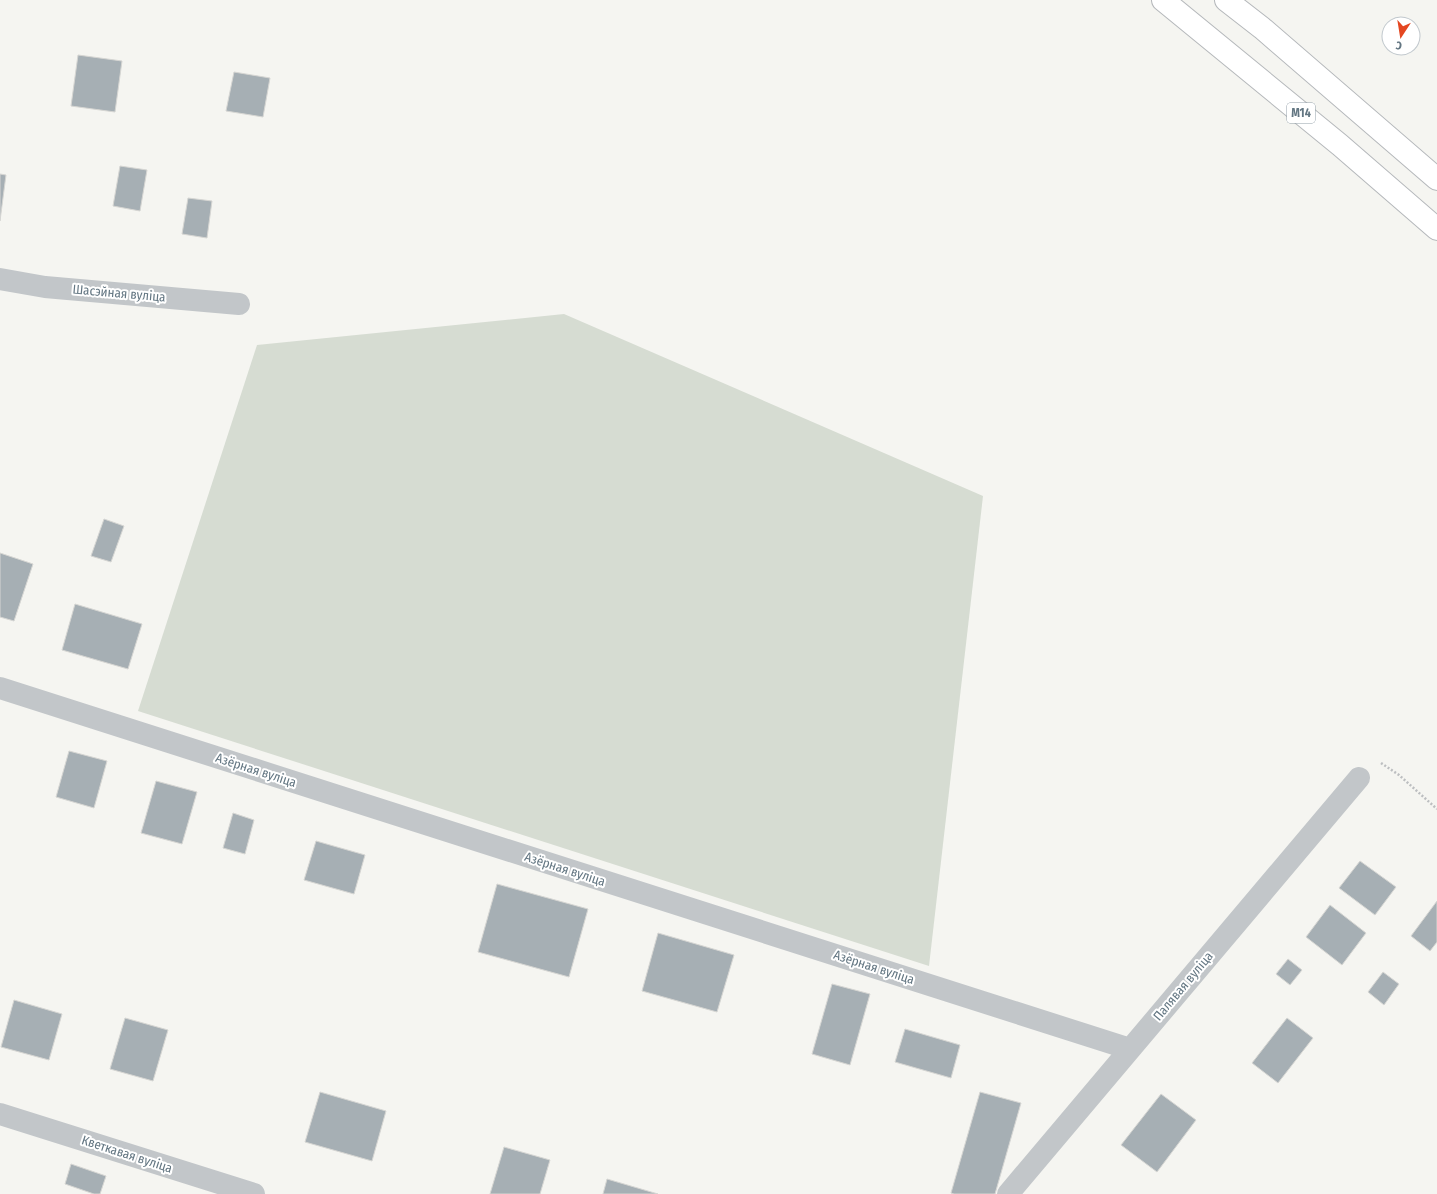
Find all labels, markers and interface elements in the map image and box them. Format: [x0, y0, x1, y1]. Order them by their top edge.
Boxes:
north arrow [1381, 16, 1421, 56]
text: С [1395, 38, 1403, 52]
road number: М14 [1287, 103, 1315, 123]
street label: Шасэйная вуліца [72, 281, 166, 305]
street label: Азёрная вуліца [214, 750, 298, 790]
street label: Азёрная вуліца [523, 849, 607, 889]
street label: Азёрная вуліца [832, 947, 916, 987]
street label: Палявая вуліца [1150, 949, 1216, 1023]
street label: Кветкавая вуліца [80, 1132, 174, 1176]

